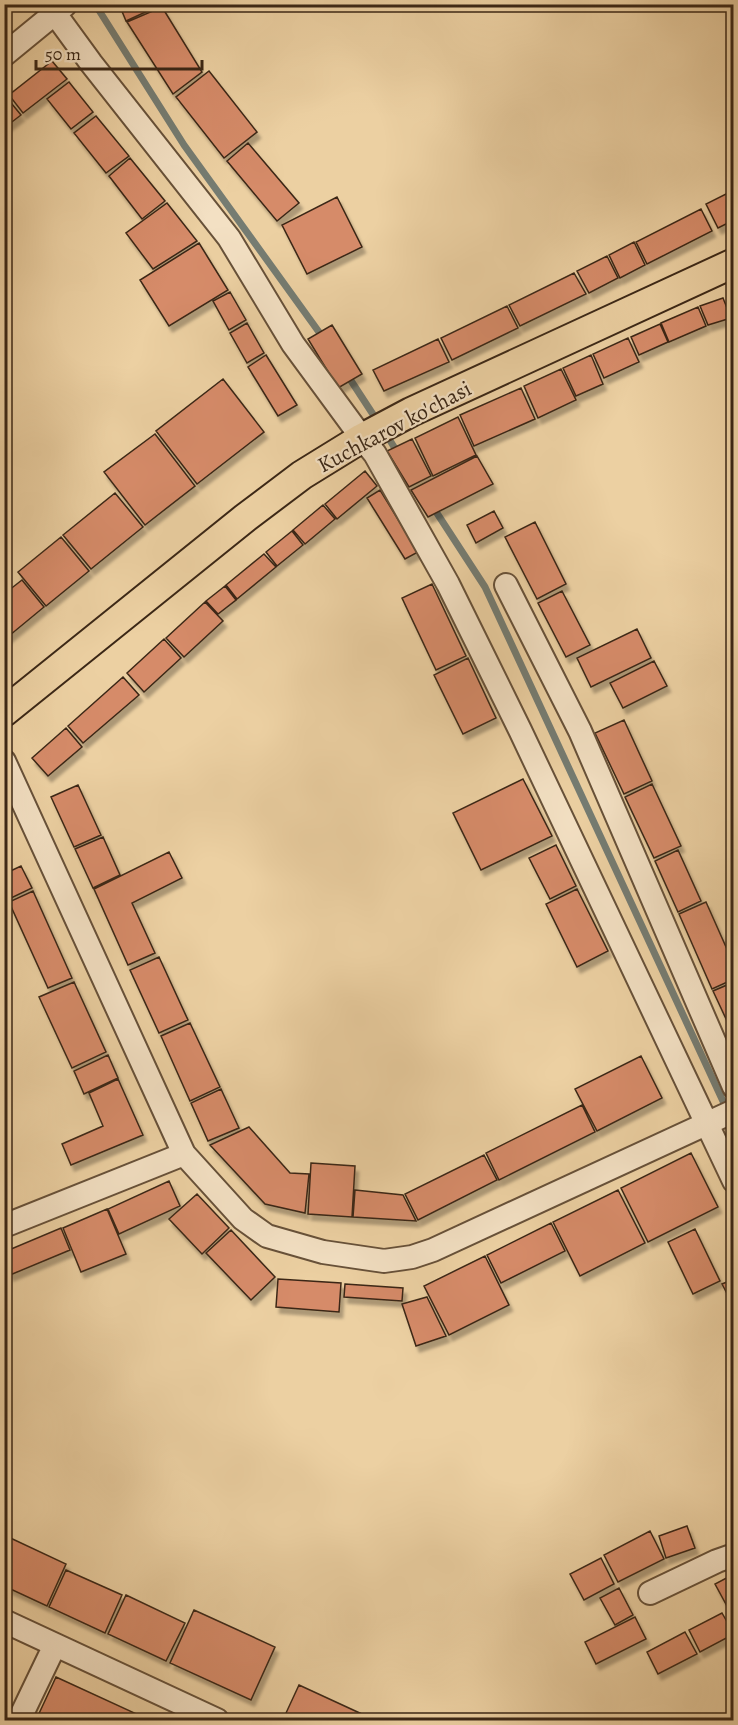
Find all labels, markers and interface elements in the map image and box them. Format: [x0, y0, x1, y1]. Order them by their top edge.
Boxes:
scale bar [36, 33, 202, 71]
text: 50 m [45, 42, 81, 66]
street label: Kuchkarov ko'chasi [312, 374, 477, 480]

